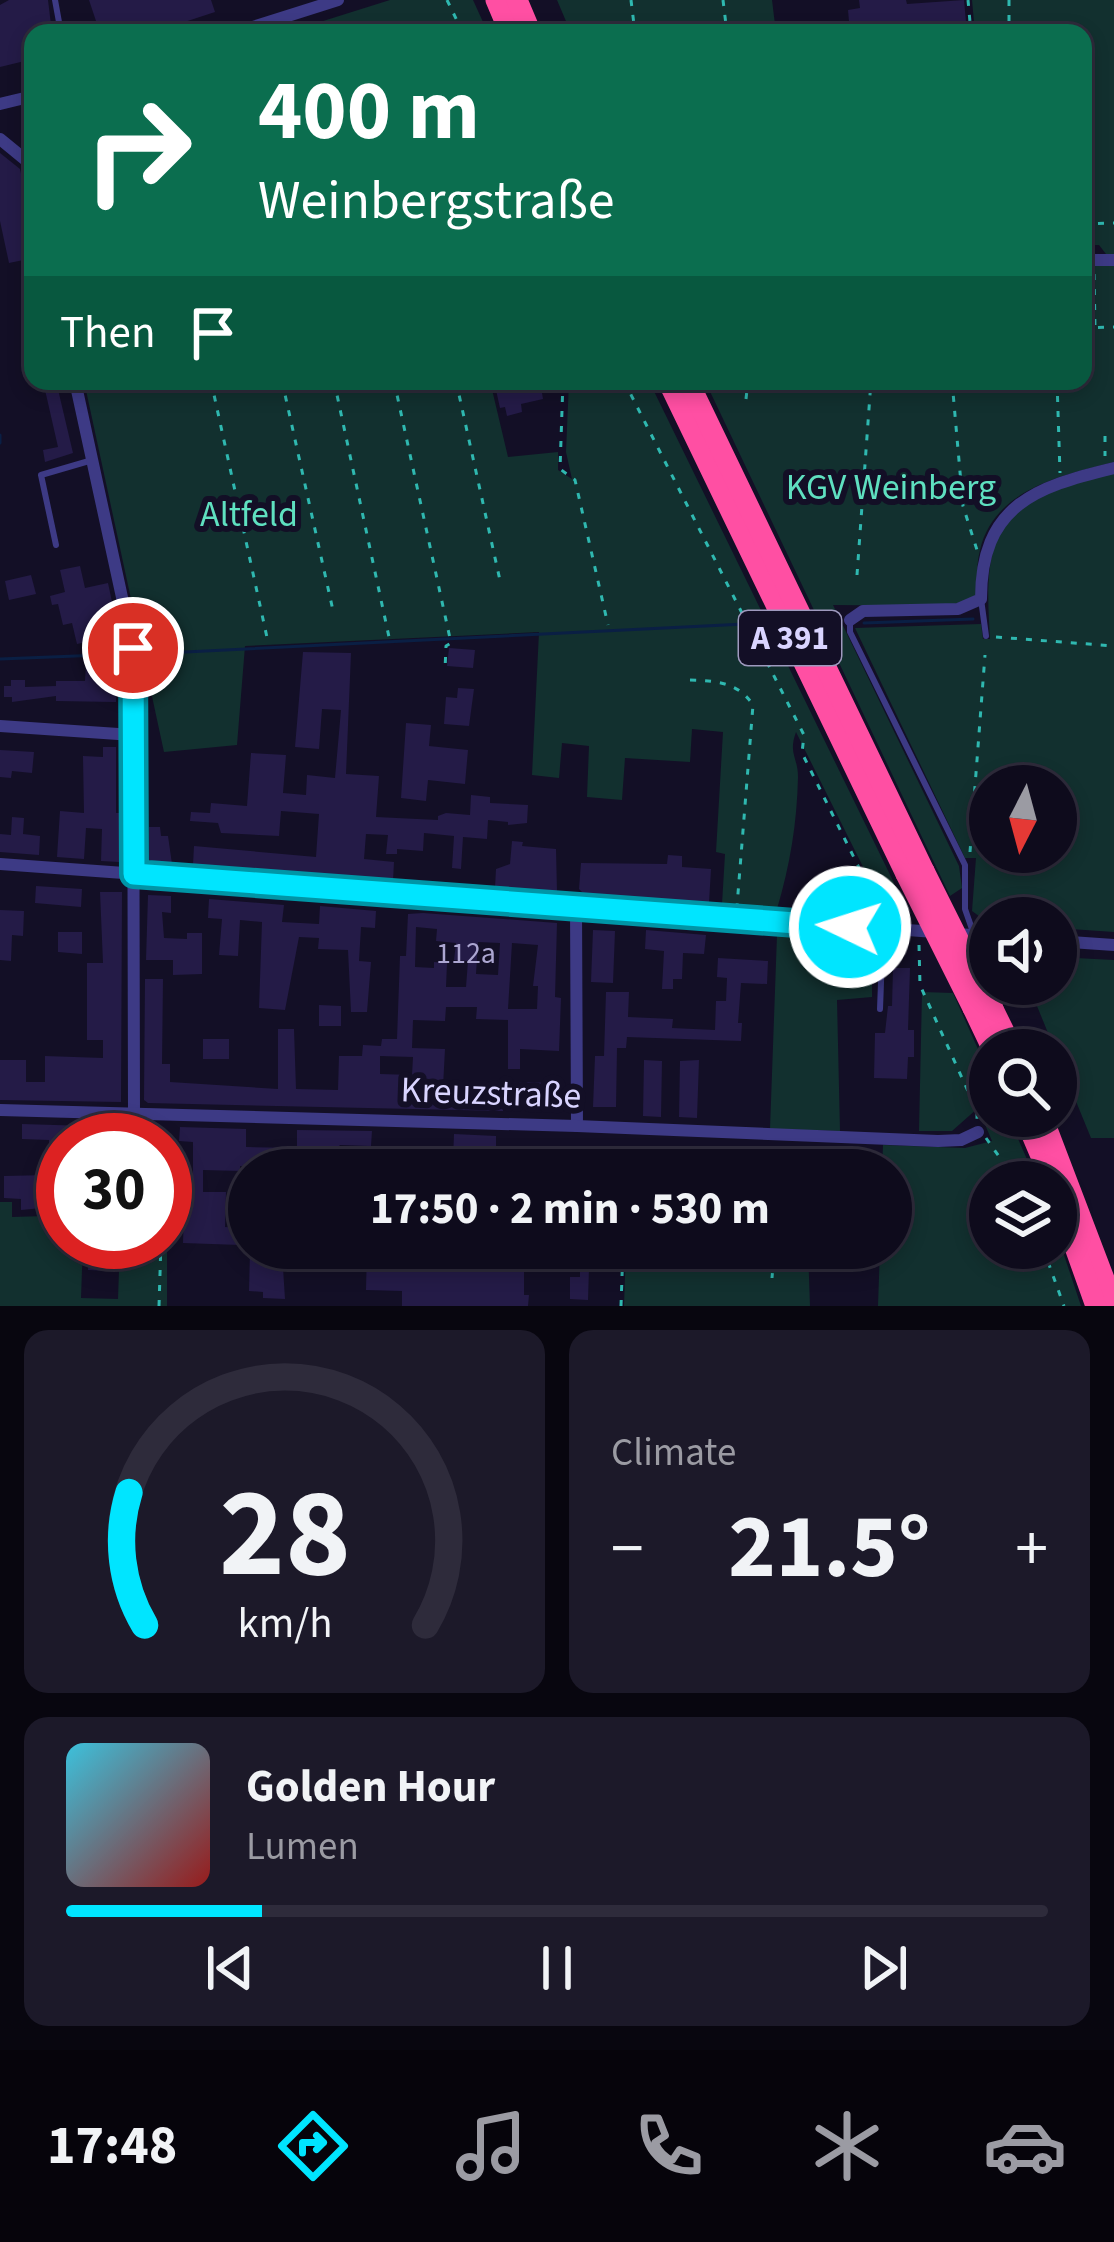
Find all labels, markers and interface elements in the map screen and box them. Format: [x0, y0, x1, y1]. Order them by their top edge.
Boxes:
text: 400 m [258, 52, 480, 172]
icon: right [60, 72, 216, 228]
text: Weinbergstraße [258, 163, 614, 240]
icon: arrive [180, 300, 246, 366]
text: Then [60, 301, 156, 365]
park label: KGV Weinberg [786, 462, 996, 513]
park label: Altfeld [200, 489, 298, 540]
pin [82, 597, 184, 699]
road number: A 391 [739, 611, 841, 665]
icon: arrive [100, 615, 166, 681]
north arrow [969, 765, 1077, 873]
map controls [969, 765, 1077, 1269]
position arrow [787, 864, 913, 990]
button: sound [969, 897, 1077, 1005]
house number: 112a [436, 932, 496, 975]
button: search [969, 1029, 1077, 1137]
street label: Kreuzstraße [400, 1064, 582, 1122]
speed limit sign: 30 [36, 1113, 192, 1269]
button: layers [969, 1161, 1077, 1269]
text: 17:50 · 2 min · 530 m [370, 1177, 770, 1241]
text: Climate [611, 1425, 736, 1481]
text: 28 [219, 1446, 350, 1624]
text: 21.5° [728, 1484, 931, 1612]
text: − [611, 1502, 644, 1596]
text: + [1015, 1502, 1048, 1596]
text: km/h [237, 1592, 332, 1653]
text: Golden Hour [246, 1755, 495, 1819]
text: Lumen [246, 1819, 359, 1875]
icon: previous [197, 1935, 263, 2001]
icon: pause [524, 1935, 590, 2001]
icon: next [851, 1935, 917, 2001]
icon: directions [271, 2104, 355, 2188]
icon: music [449, 2104, 533, 2188]
icon: phone [627, 2104, 711, 2188]
icon: climate [805, 2104, 889, 2188]
icon: car [983, 2104, 1067, 2188]
text: 17:48 [47, 2108, 177, 2185]

